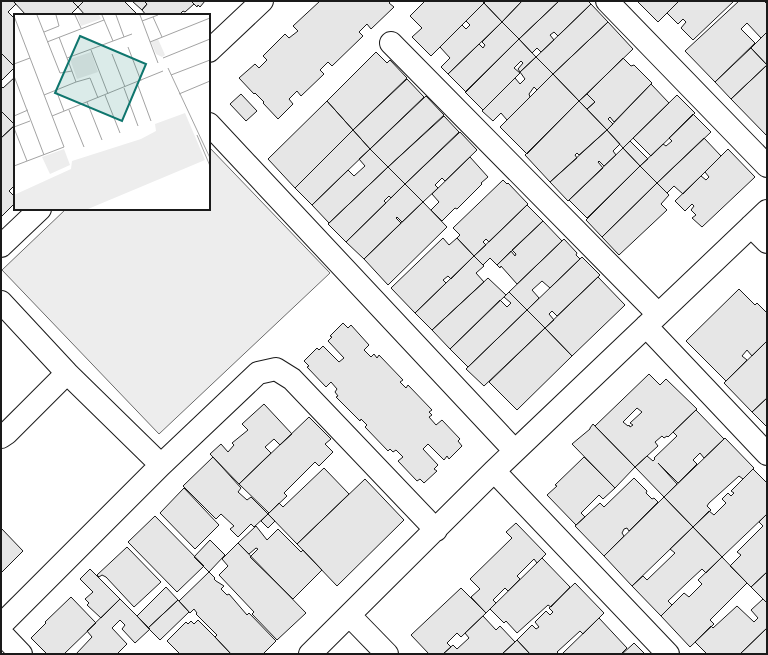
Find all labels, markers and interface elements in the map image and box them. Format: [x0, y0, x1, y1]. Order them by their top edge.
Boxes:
inset map [14, 14, 210, 210]

